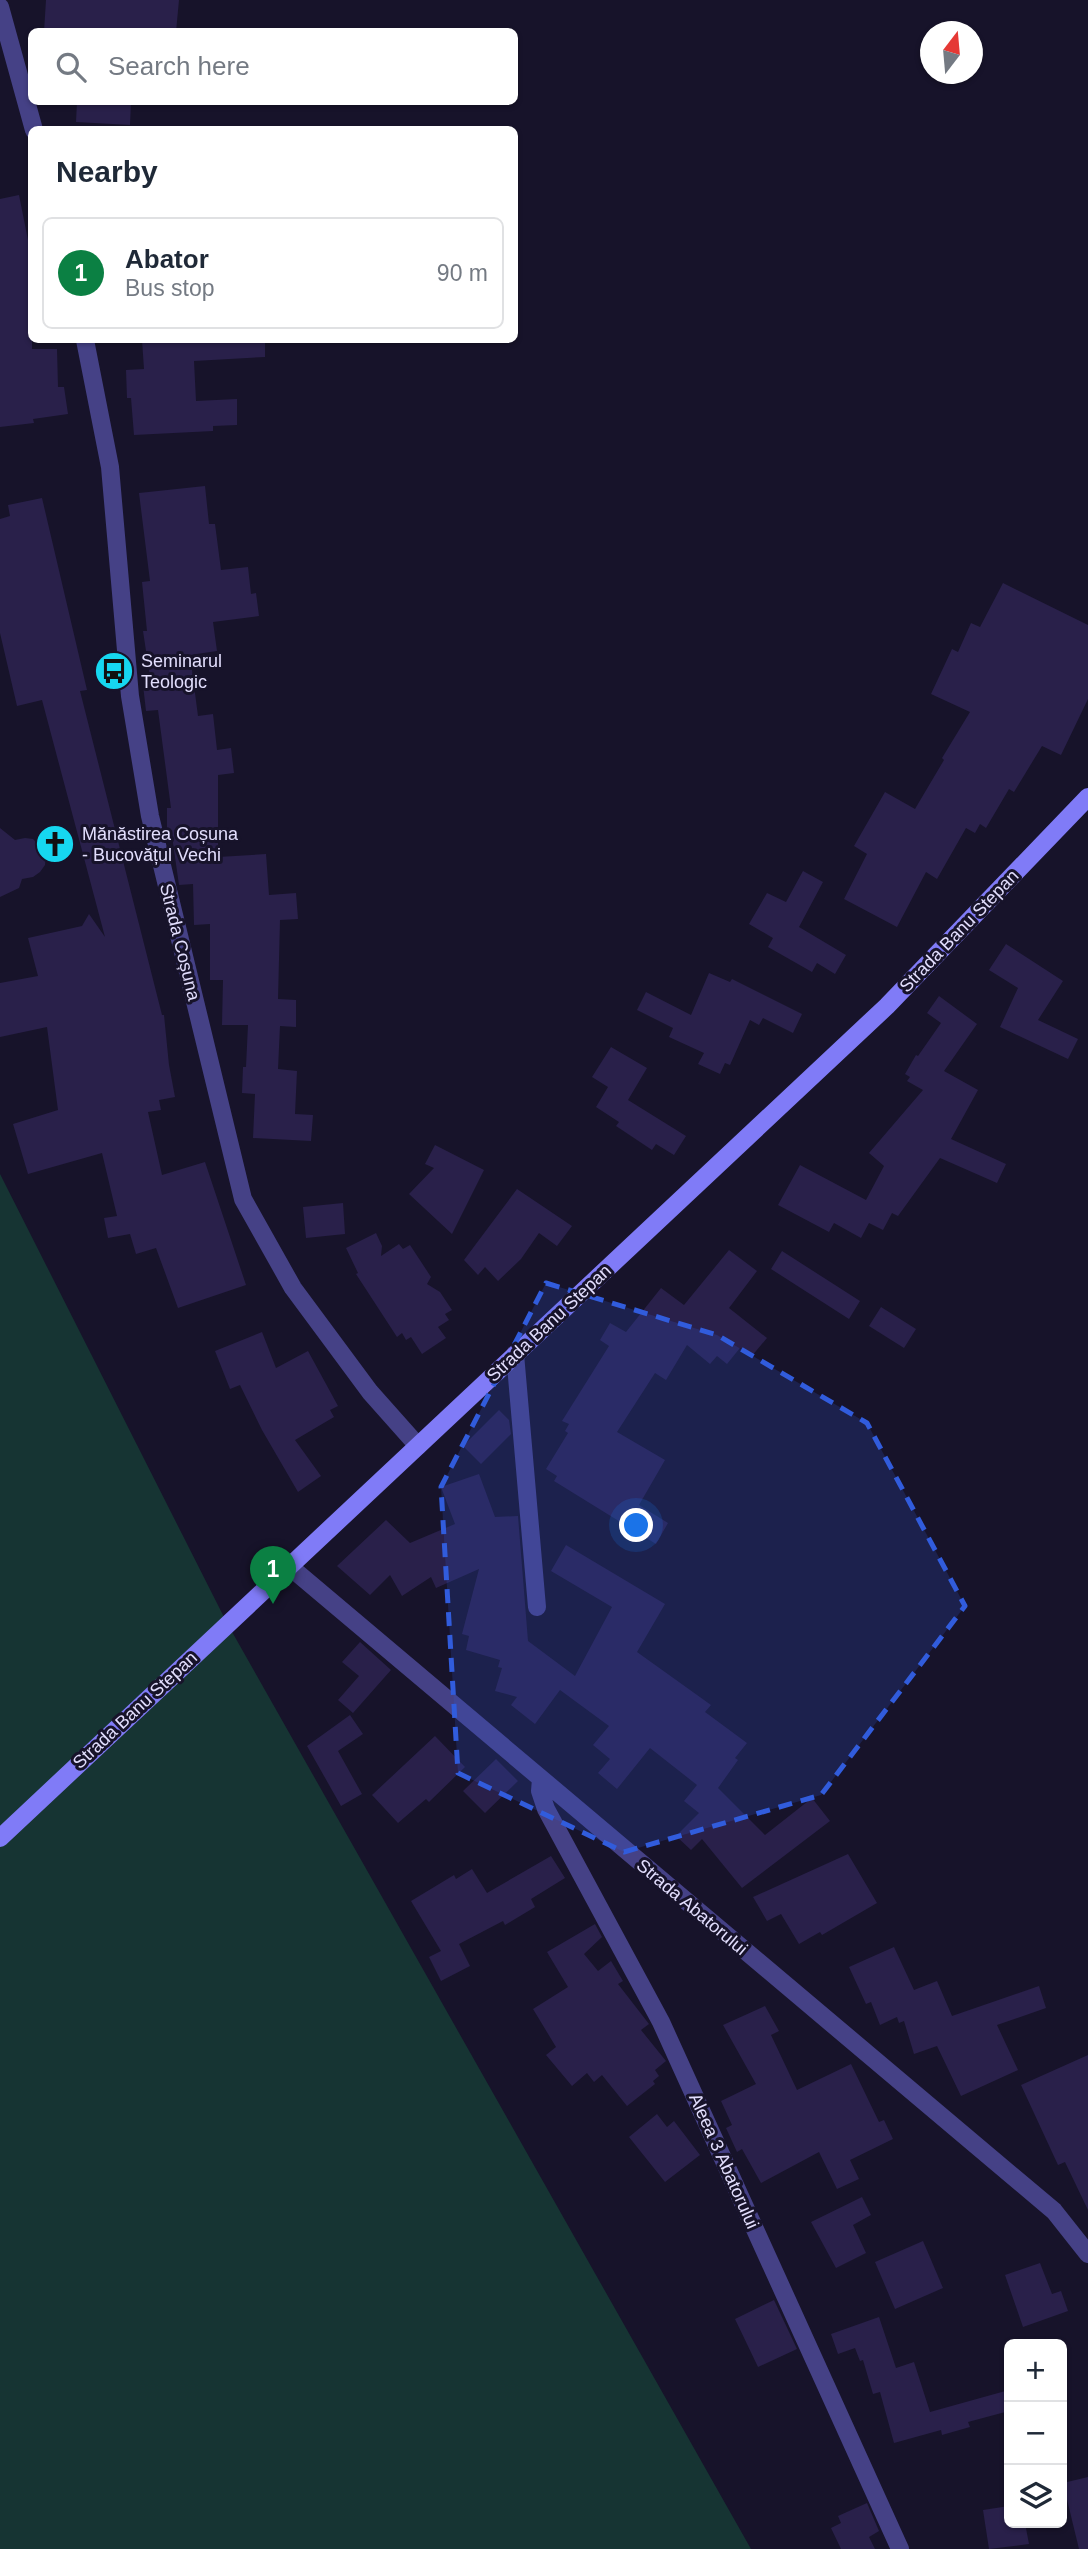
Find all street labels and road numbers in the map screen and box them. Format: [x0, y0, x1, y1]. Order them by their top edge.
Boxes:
street label: Strada Banu Stepan [895, 866, 1023, 996]
street label: Strada Coșuna [156, 881, 204, 1004]
street label: Strada Banu Stepan [483, 1260, 615, 1386]
street label: Strada Banu Stepan [69, 1647, 201, 1773]
street label: Strada Abatorului [633, 1855, 751, 1959]
street label: Aleea 3 Abatorului [685, 2090, 763, 2232]

